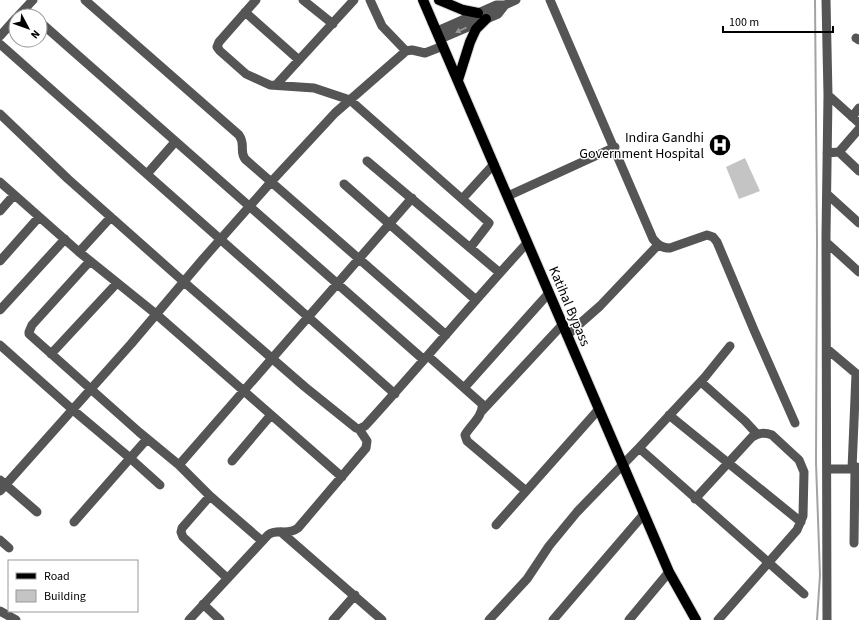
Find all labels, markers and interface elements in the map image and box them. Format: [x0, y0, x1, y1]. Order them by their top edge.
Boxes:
north arrow [8, 8, 48, 48]
scale bar [723, 8, 833, 34]
text: 100 m [729, 14, 759, 31]
text: N [27, 27, 43, 42]
one-way arrow [456, 27, 467, 33]
place label: Indira Gandhi Government Hospital [579, 128, 704, 164]
hospital icon: Indira Gandhi Government Hospital [707, 132, 733, 158]
street label: Katihal Bypass [543, 263, 595, 350]
legend [8, 560, 138, 612]
text: Road [44, 568, 70, 585]
text: Building [44, 588, 86, 605]

